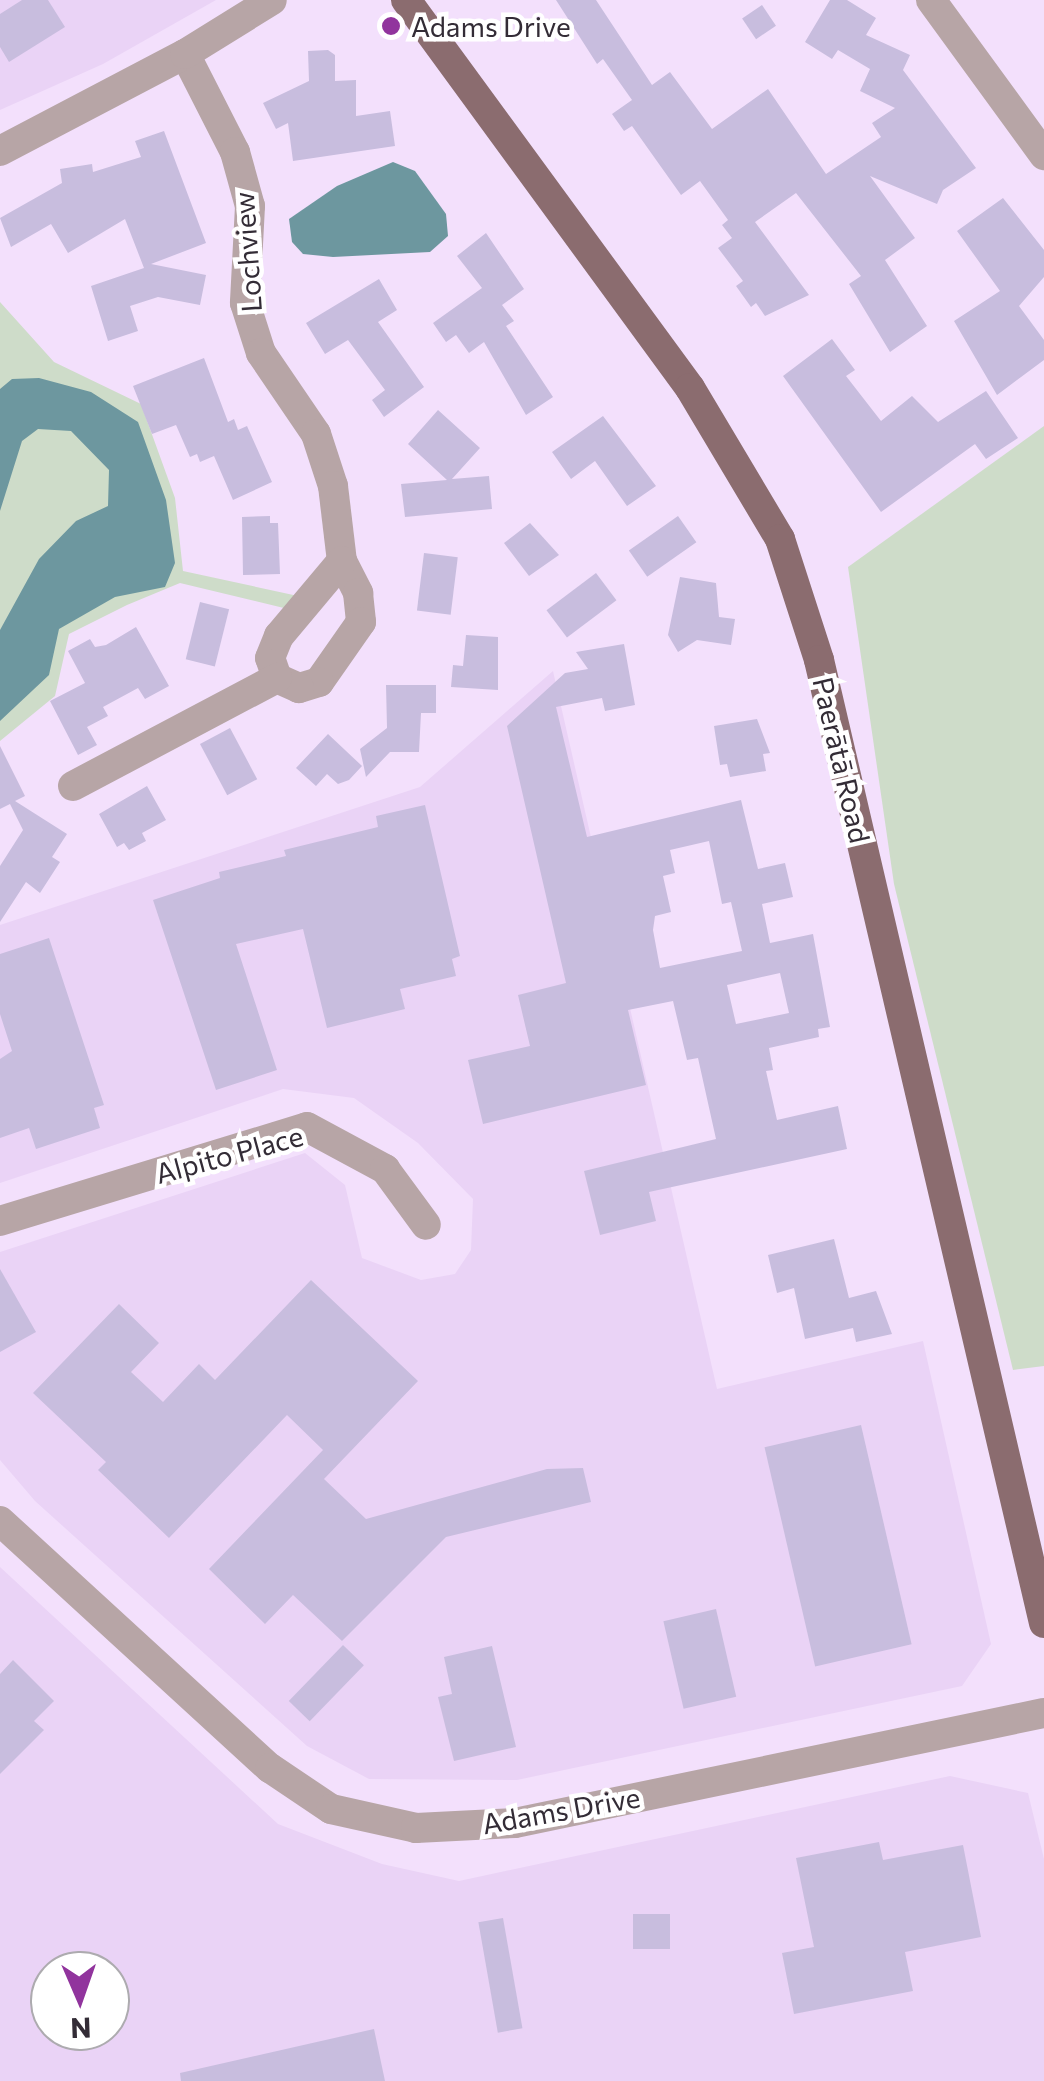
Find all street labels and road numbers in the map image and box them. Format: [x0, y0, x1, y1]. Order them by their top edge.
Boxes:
street label: Lochview [226, 191, 268, 313]
street label: Paerātā Road [807, 674, 877, 846]
street label: Alpito Place [151, 1118, 307, 1190]
street label: Adams Drive [479, 1780, 643, 1840]

